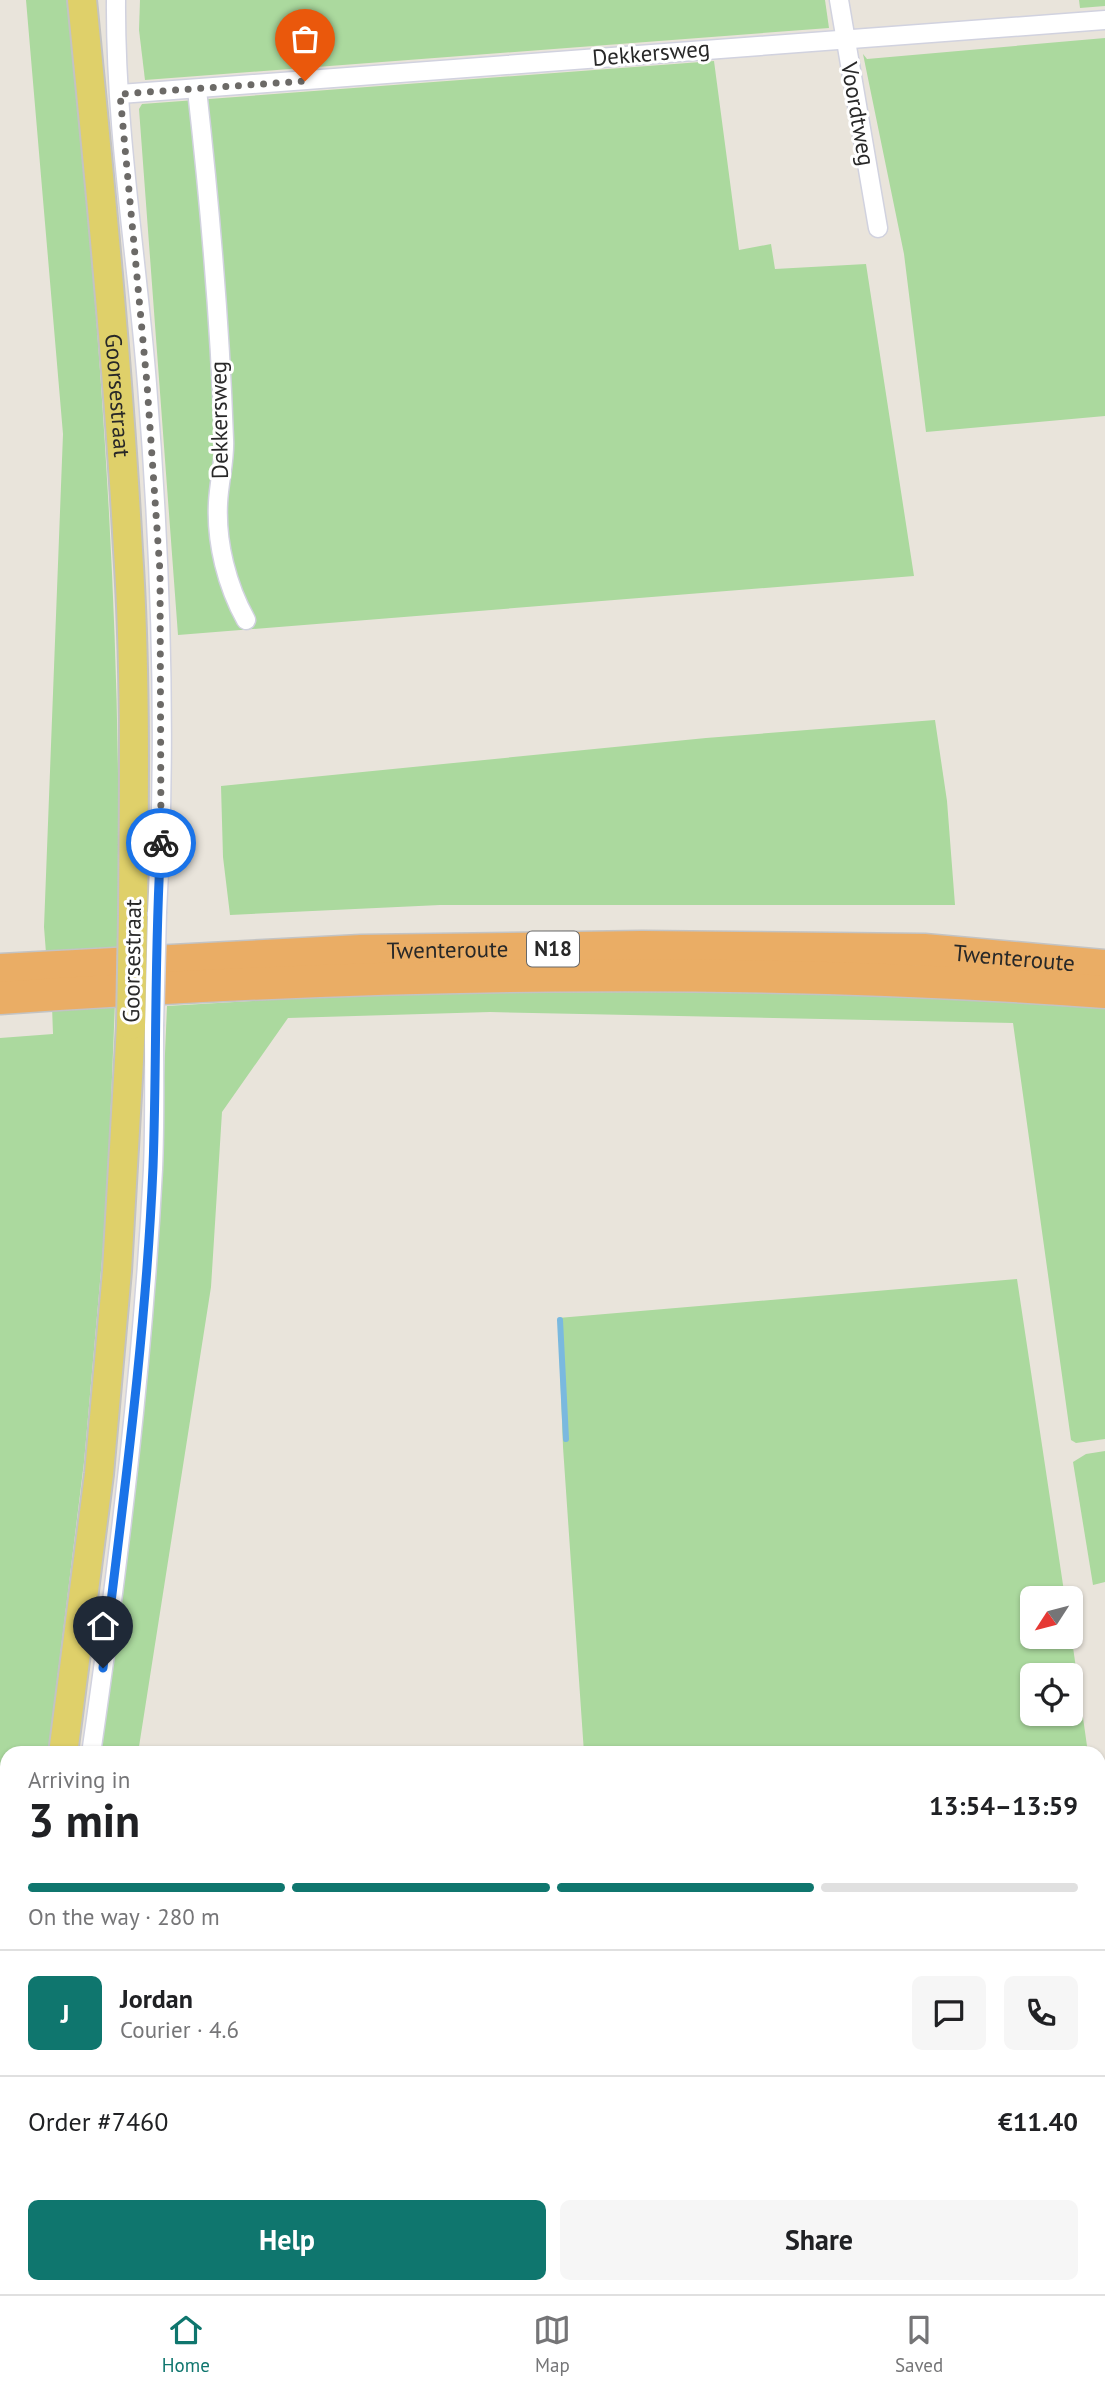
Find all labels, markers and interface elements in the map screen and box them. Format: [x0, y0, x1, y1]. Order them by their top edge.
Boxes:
pin [275, 9, 335, 81]
icon: bag [286, 20, 324, 58]
street label: Dekkersweg [591, 33, 711, 72]
street label: Voordtweg [835, 59, 882, 168]
street label: Goorsestraat [99, 332, 137, 458]
street label: Dekkersweg [203, 361, 234, 479]
courier [126, 808, 196, 878]
icon: bike [142, 824, 180, 862]
street label: Goorsestraat [116, 899, 147, 1023]
road number: N18 [527, 932, 579, 967]
street label: Twenteroute [386, 934, 509, 965]
street label: Twenteroute [952, 938, 1076, 977]
north arrow [1020, 1586, 1083, 1648]
map controls [1020, 1586, 1083, 1726]
pin [73, 1596, 133, 1668]
icon: home [84, 1607, 122, 1645]
button: locate [1020, 1663, 1083, 1726]
text: Arriving in [28, 1765, 130, 1794]
text: 13:54–13:59 [929, 1789, 1078, 1822]
text: 3 min [28, 1790, 140, 1850]
text: On the way · 280 m [28, 1902, 220, 1931]
button: chat [912, 1976, 986, 2050]
button: phone [1004, 1976, 1078, 2050]
text: Jordan [120, 1982, 193, 2015]
text: J [61, 1997, 69, 2030]
text: Courier · 4.6 [120, 2015, 239, 2044]
text: Order #7460 [28, 2105, 168, 2138]
text: €11.40 [998, 2105, 1078, 2138]
button: Help [28, 2200, 546, 2280]
button: Share [560, 2200, 1078, 2280]
tab: Home [162, 2311, 210, 2377]
tab: Map [533, 2311, 571, 2377]
tab: Saved [895, 2311, 943, 2377]

